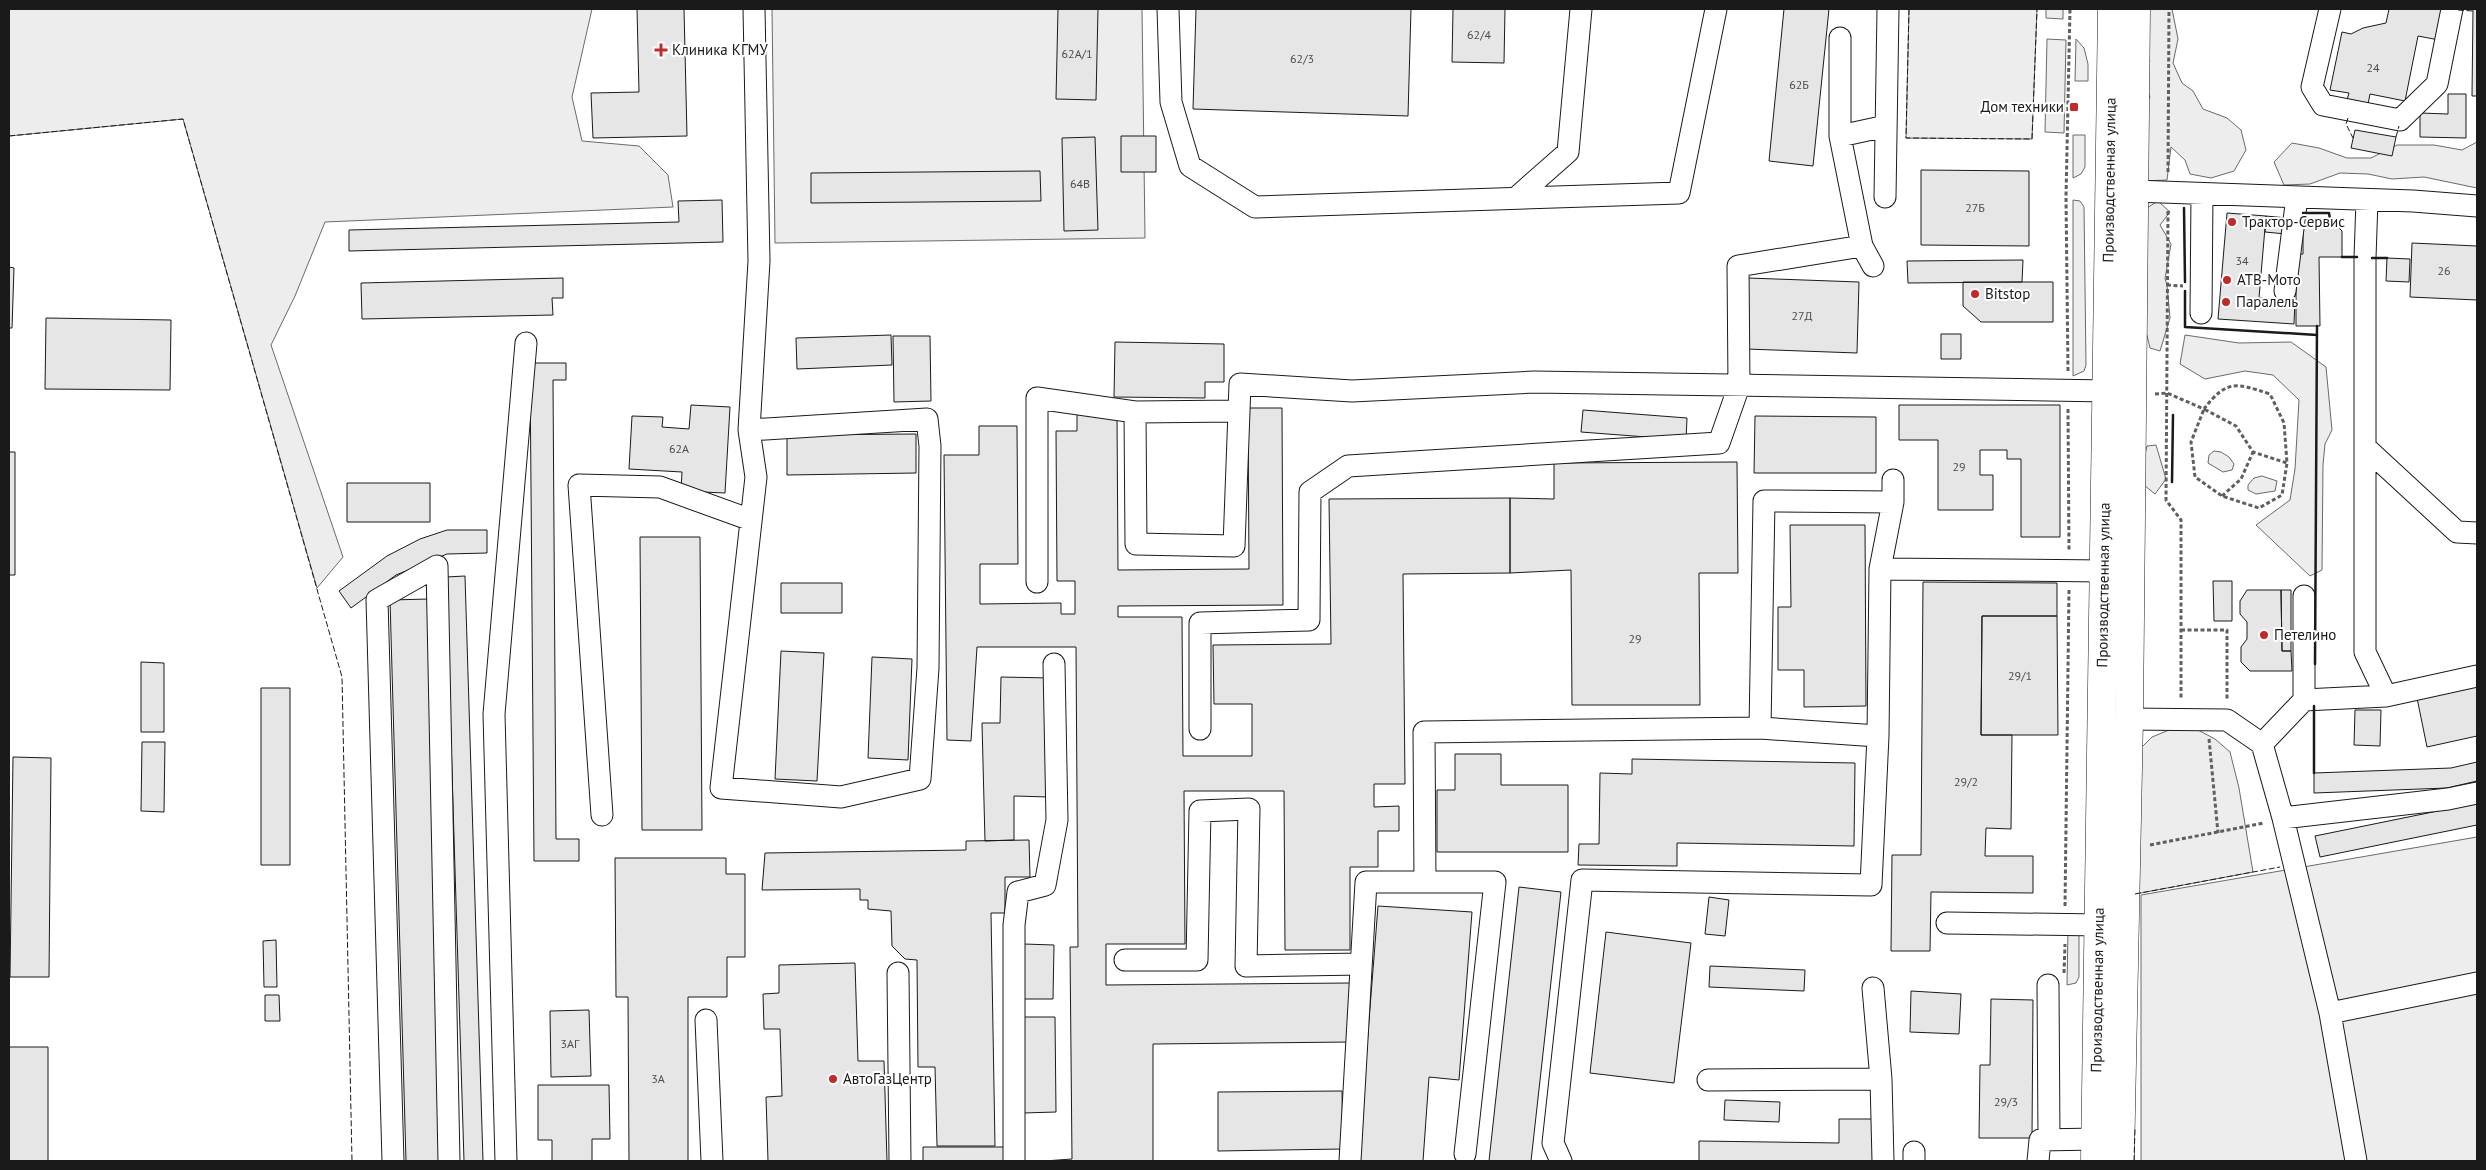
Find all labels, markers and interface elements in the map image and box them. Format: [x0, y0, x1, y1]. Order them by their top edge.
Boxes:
house number: 62/4 [1467, 27, 1491, 42]
place label: Клиника КГМУ [672, 40, 768, 59]
marker: Клиника КГМУ [654, 43, 668, 57]
house number: 62А/1 [1062, 46, 1092, 61]
house number: 62/3 [1290, 51, 1314, 66]
house number: 24 [2366, 60, 2380, 75]
house number: 62Б [1789, 77, 1809, 92]
place label: Дом техники [1981, 97, 2064, 116]
street label: Производственная улица [2098, 97, 2120, 263]
marker: Дом техники [2068, 101, 2080, 113]
house number: 64В [1070, 176, 1090, 191]
house number: 27Б [1965, 200, 1985, 215]
place label: Трактор-Сервис [2242, 212, 2345, 231]
marker: Трактор-Сервис [2226, 216, 2238, 228]
house number: 34 [2235, 253, 2249, 268]
house number: 26 [2437, 263, 2451, 278]
place label: АТВ-Мото [2237, 270, 2301, 289]
marker: АТВ-Мото [2221, 274, 2233, 286]
place label: Bitstop [1985, 284, 2030, 303]
marker: Bitstop [1969, 288, 1981, 300]
place label: Паралель [2236, 292, 2298, 311]
marker: Паралель [2220, 296, 2232, 308]
house number: 27Д [1791, 308, 1813, 323]
house number: 62А [669, 441, 689, 456]
house number: 29 [1952, 459, 1966, 474]
street label: Производственная улица [2092, 502, 2114, 668]
place label: Петелино [2274, 625, 2336, 644]
marker: Петелино [2258, 629, 2270, 641]
house number: 29 [1628, 631, 1642, 646]
house number: 29/1 [2008, 668, 2032, 683]
house number: 29/2 [1954, 774, 1978, 789]
street label: Производственная улица [2086, 907, 2108, 1073]
house number: 3АГ [561, 1036, 580, 1051]
place label: АвтоГазЦентр [843, 1069, 932, 1088]
house number: 3А [651, 1071, 665, 1086]
marker: АвтоГазЦентр [827, 1073, 839, 1085]
house number: 29/3 [1994, 1094, 2018, 1109]

